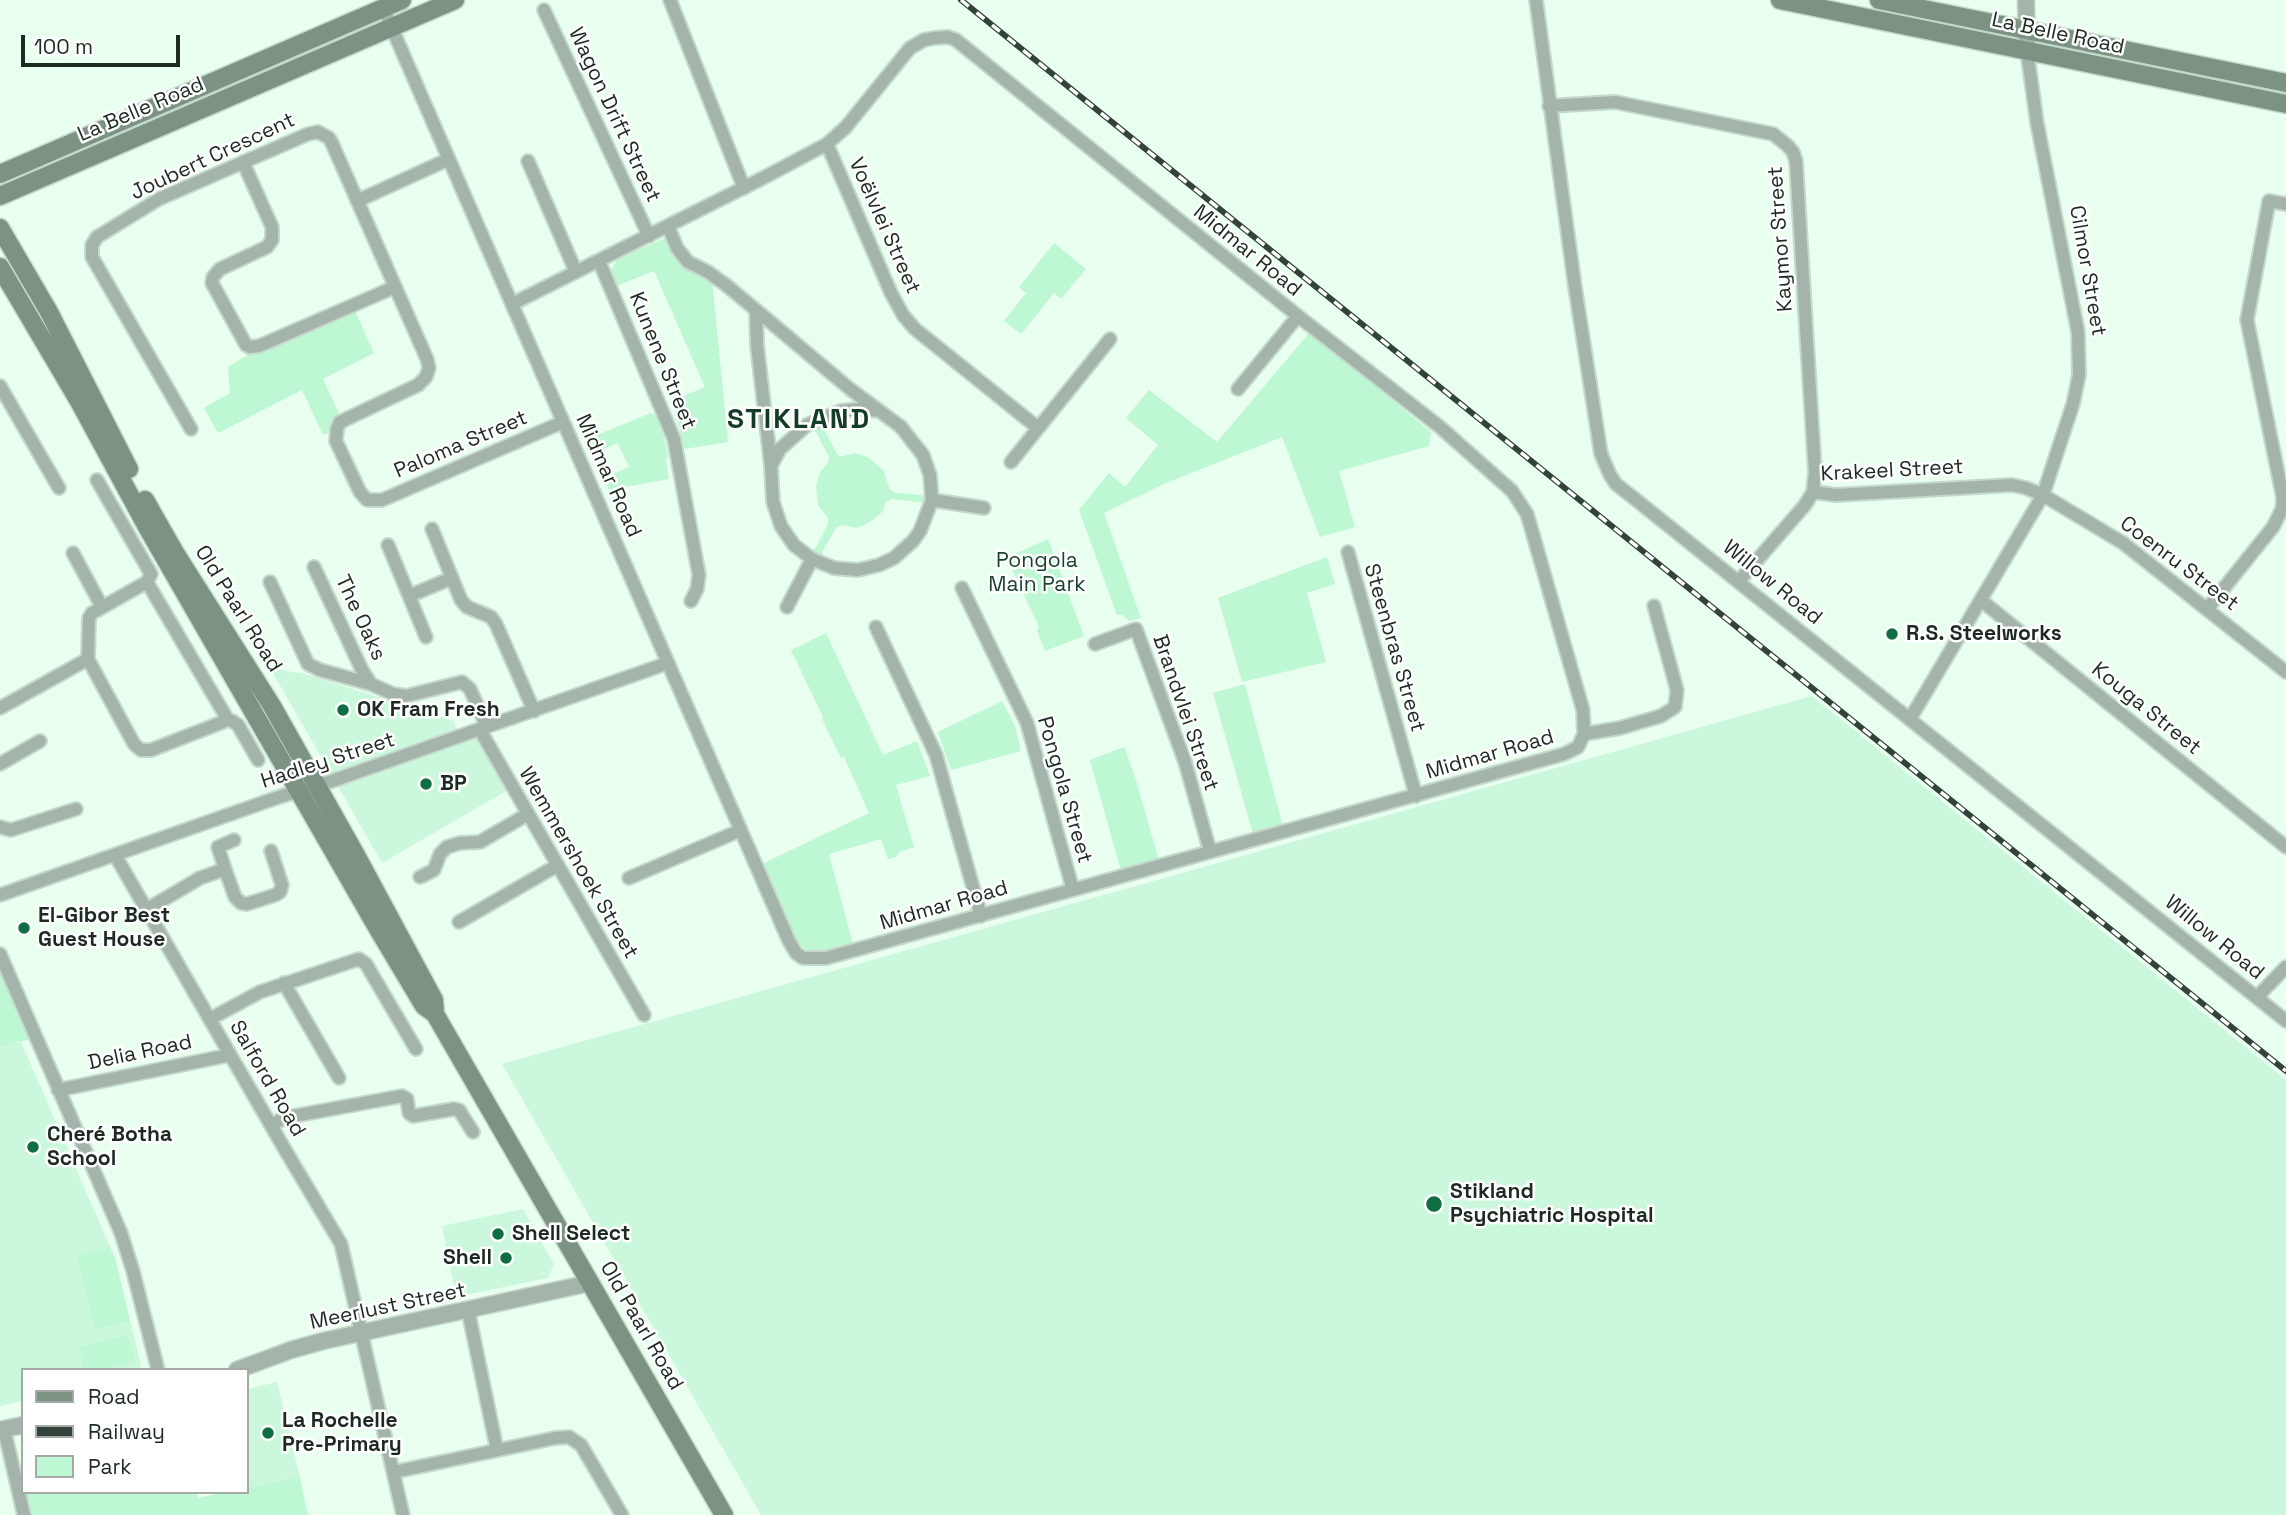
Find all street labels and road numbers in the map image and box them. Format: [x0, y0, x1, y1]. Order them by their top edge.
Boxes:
street label: La Belle Road [1989, 8, 2127, 60]
street label: Wagon Drift Street [562, 24, 666, 206]
street label: La Belle Road [74, 72, 208, 148]
street label: Joubert Crescent [127, 108, 299, 206]
street label: Voëlvlei Street [843, 154, 925, 298]
street label: Kaymor Street [1763, 165, 1799, 313]
street label: Midmar Road [1188, 200, 1306, 302]
street label: Cilmor Street [2063, 204, 2111, 338]
street label: Kunene Street [623, 289, 701, 433]
street label: Paloma Street [391, 406, 531, 484]
street label: Midmar Road [570, 411, 646, 541]
street label: Krakeel Street [1820, 455, 1964, 487]
street label: Coenru Street [2115, 511, 2243, 617]
street label: Willow Road [1717, 535, 1827, 631]
street label: Old Paarl Road [189, 541, 287, 677]
street label: Steenbras Street [1358, 561, 1430, 735]
street label: The Oaks [329, 571, 391, 665]
street label: Brandvlei Street [1146, 632, 1224, 794]
street label: Kouga Street [2086, 657, 2206, 761]
street label: Pongola Street [1031, 714, 1097, 866]
street label: Midmar Road [1423, 725, 1557, 785]
street label: Hadley Street [258, 728, 398, 794]
street label: Wemmershoek Street [513, 763, 643, 963]
street label: Midmar Road [877, 876, 1011, 936]
street label: Willow Road [2159, 890, 2269, 986]
street label: Salford Road [224, 1016, 310, 1142]
street label: Delia Road [86, 1030, 194, 1076]
street label: Old Paarl Road [594, 1257, 688, 1395]
street label: Meerlust Street [308, 1278, 468, 1336]

